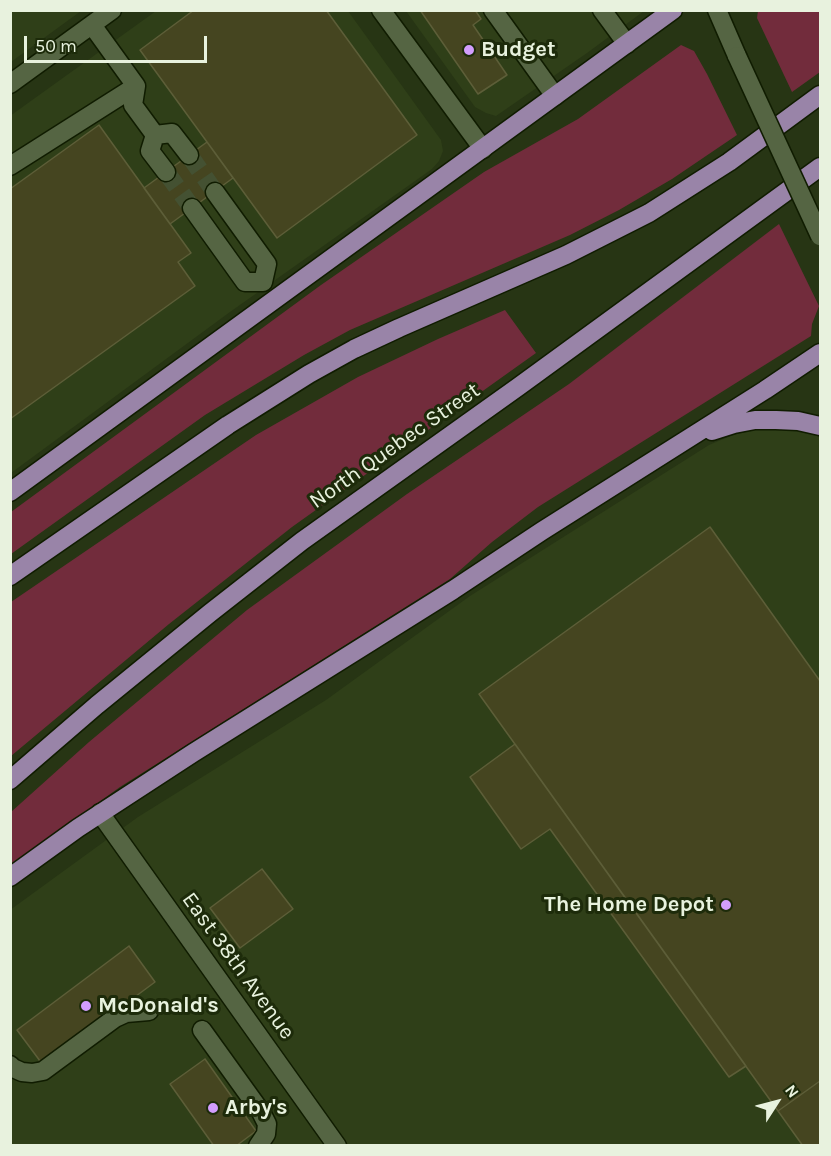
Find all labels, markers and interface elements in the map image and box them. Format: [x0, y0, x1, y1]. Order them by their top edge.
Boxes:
scale bar [27, 24, 210, 62]
text: 50 m [35, 35, 77, 57]
place label: Budget [481, 37, 556, 63]
marker: Budget [462, 43, 476, 57]
street label: North Quebec Street [305, 377, 485, 515]
street label: East 38th Avenue [176, 887, 300, 1045]
place label: The Home Depot [544, 892, 714, 918]
marker: The Home Depot [719, 898, 733, 912]
place label: McDonald's [98, 993, 219, 1019]
marker: McDonald's [79, 999, 93, 1013]
north arrow [747, 1072, 807, 1132]
text: N [781, 1081, 803, 1101]
place label: Arby's [225, 1095, 288, 1121]
marker: Arby's [206, 1101, 220, 1115]

